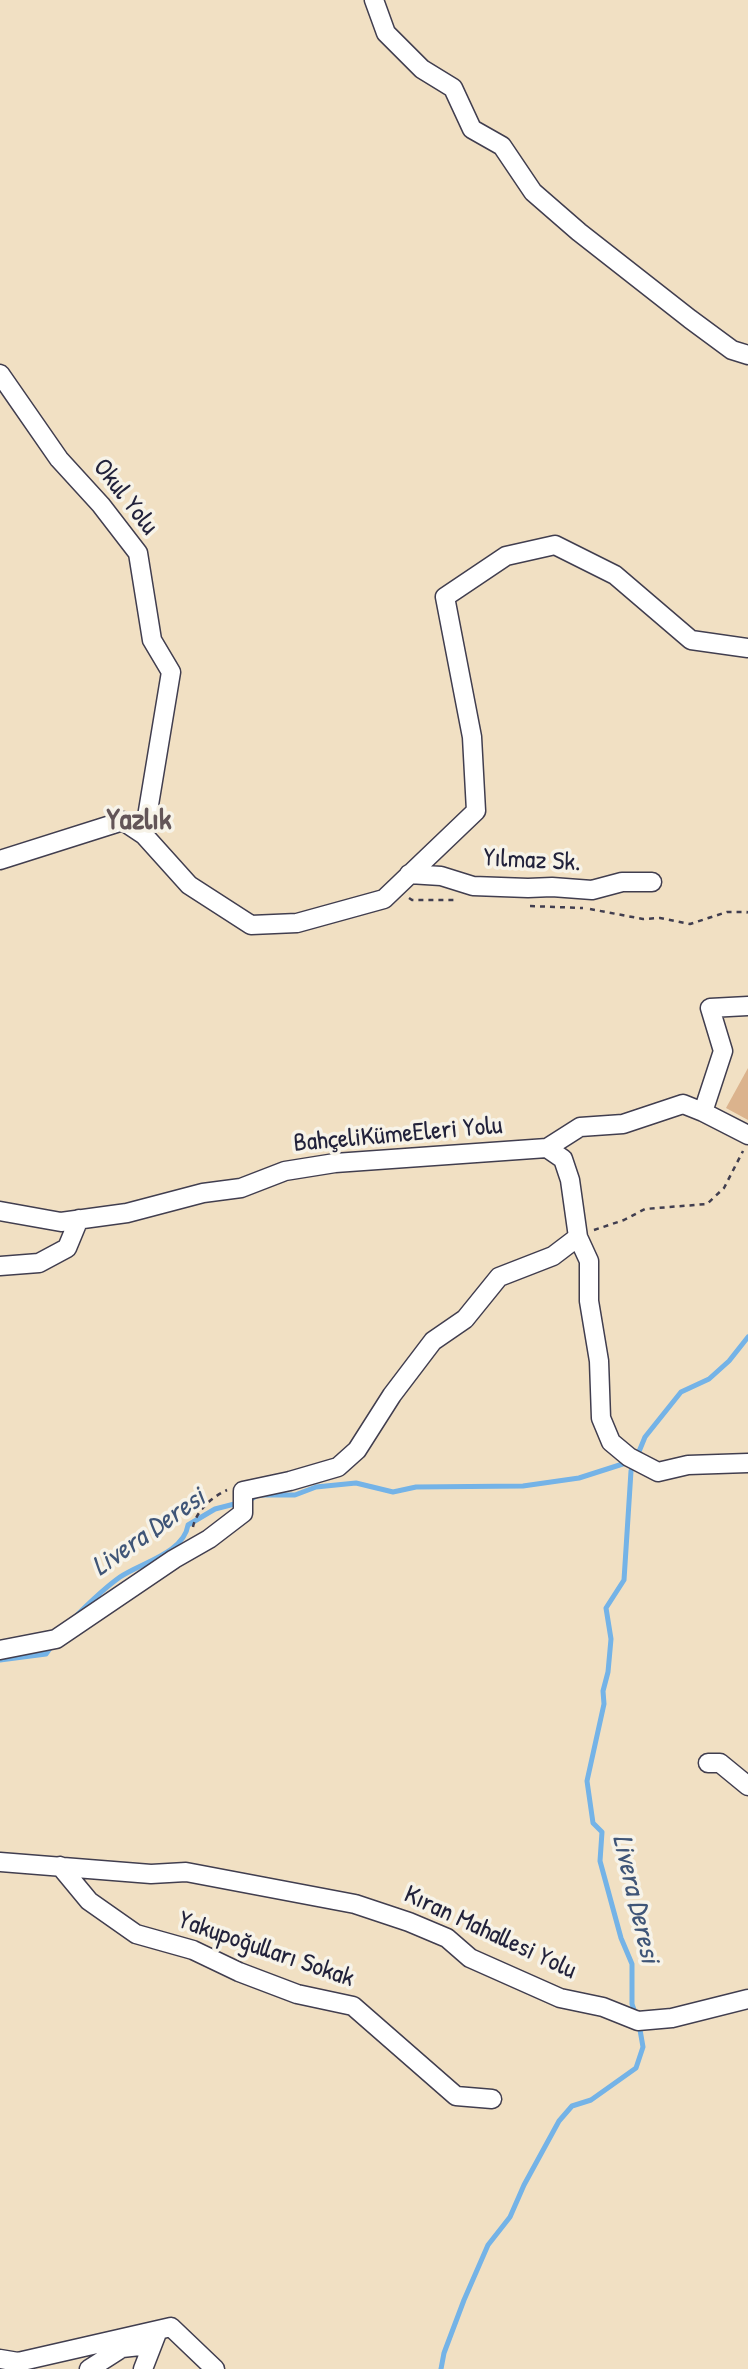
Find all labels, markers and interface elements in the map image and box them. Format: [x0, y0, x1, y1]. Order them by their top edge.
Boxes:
street label: Okul Yolu [86, 453, 164, 541]
district label: Yazlık [106, 803, 172, 839]
street label: Yılmaz Sk. [483, 843, 581, 879]
street label: BahçeliKümeEleri Yolu [292, 1110, 504, 1160]
water label: Livera Deresi [86, 1482, 212, 1584]
water label: Livera Deresi [604, 1832, 666, 1966]
street label: Kıran Mahallesi Yolu [399, 1879, 581, 1987]
street label: Yakupoğulları Sokak [174, 1905, 358, 1995]

